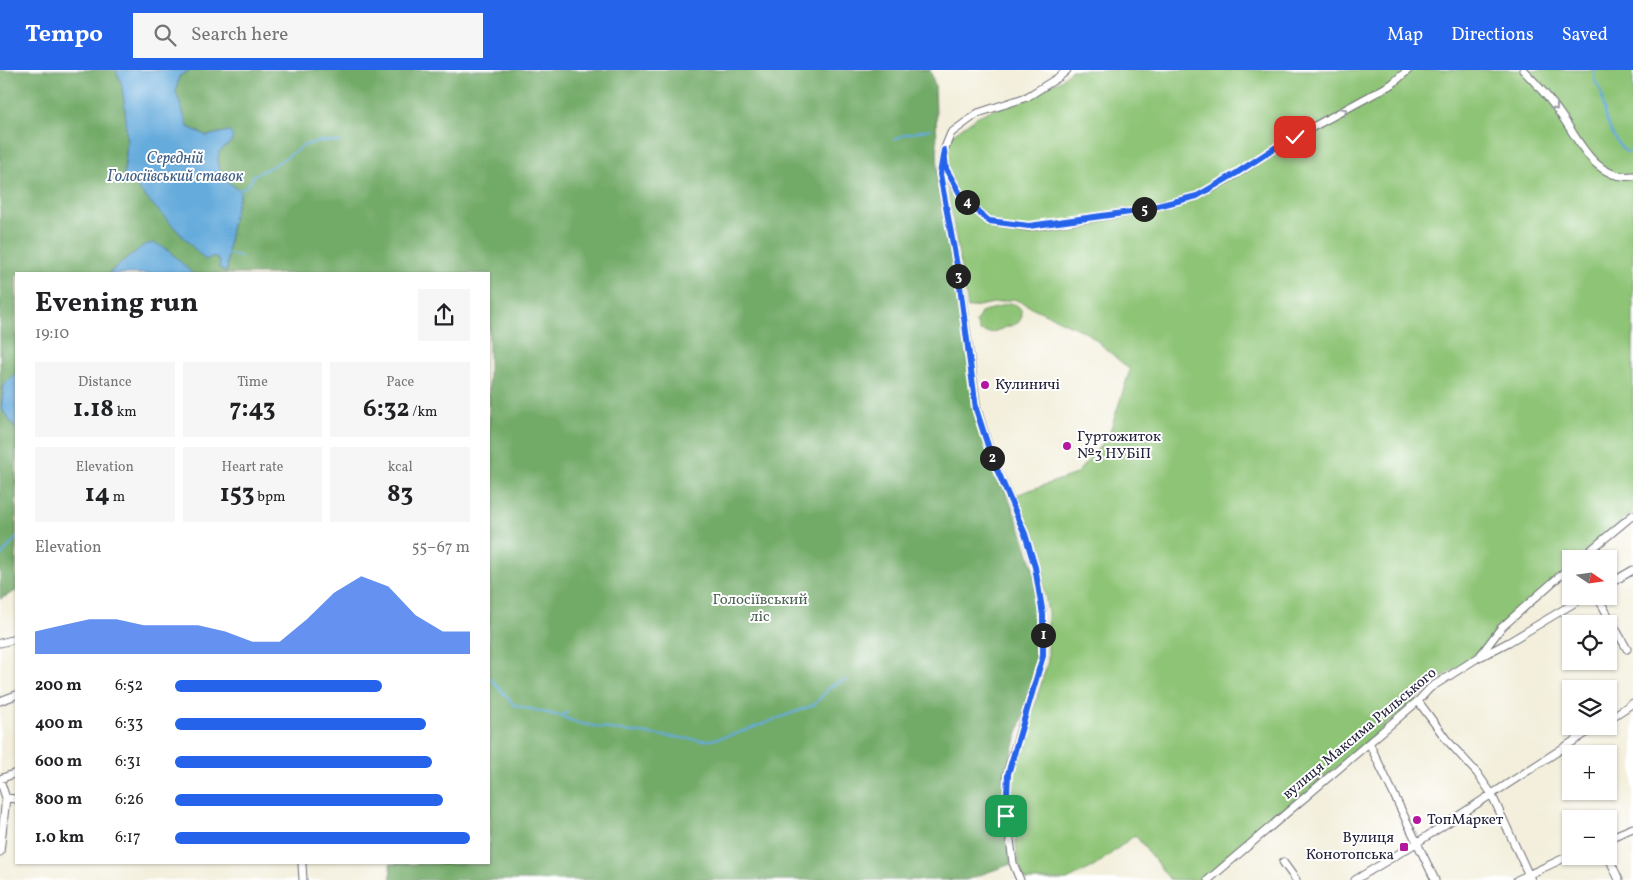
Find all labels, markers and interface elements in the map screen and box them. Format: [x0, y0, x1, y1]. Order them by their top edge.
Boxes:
search box [133, 13, 483, 58]
text: Tempo [25, 18, 103, 52]
icon: search [151, 21, 179, 49]
text: Search here [191, 22, 288, 48]
text: Map [1387, 23, 1423, 48]
text: Directions [1451, 23, 1534, 48]
text: Saved [1562, 23, 1608, 48]
one-way arrow [1549, 101, 1558, 111]
one-way arrow [1339, 107, 1348, 117]
pin [1274, 116, 1316, 158]
icon: check [1281, 123, 1309, 151]
water label: Середній Голосіївський ставок [107, 148, 243, 188]
pin: 4 [954, 190, 980, 214]
text: 4 [963, 193, 972, 212]
pin: 5 [1132, 196, 1156, 222]
text: 5 [1141, 200, 1148, 219]
pin: 3 [946, 264, 970, 288]
text: 3 [955, 267, 962, 286]
text: Evening run [35, 284, 199, 323]
button: share [418, 289, 470, 341]
text: 19:10 [35, 323, 69, 345]
text: Distance [78, 373, 132, 392]
text: Time [237, 373, 268, 392]
text: Pace [386, 373, 414, 392]
place label: Кулиничі [995, 375, 1060, 396]
marker: Кулиничі [979, 379, 991, 391]
text: 1.18 [73, 392, 114, 427]
text: 7:43 [229, 392, 276, 427]
text: 6:32 [363, 392, 409, 427]
text: km [114, 403, 137, 422]
text: /km [409, 403, 437, 422]
place label: Гуртожиток №3 НУБіП [1077, 427, 1161, 465]
marker: Гуртожиток №3 НУБіП [1061, 440, 1073, 452]
pin: 2 [980, 446, 1004, 470]
text: 2 [989, 449, 996, 468]
text: Elevation [76, 458, 134, 477]
text: Heart rate [222, 458, 283, 477]
text: kcal [388, 458, 413, 477]
text: 14 [85, 477, 110, 512]
text: 153 [220, 477, 254, 512]
text: 83 [387, 477, 413, 512]
text: m [110, 488, 125, 507]
text: bpm [254, 488, 285, 507]
text: Elevation [35, 537, 102, 559]
text: 55–67 m [412, 537, 470, 559]
north arrow [1562, 550, 1618, 605]
map controls [1562, 550, 1617, 865]
park label: Голосіївський ліс [712, 590, 808, 628]
button: locate [1562, 615, 1617, 670]
pin: 1 [1030, 622, 1056, 648]
text: 1 [1041, 626, 1046, 645]
street label: вулиця Максима Рильського [1278, 663, 1442, 805]
text: 200 m [35, 675, 82, 697]
text: 6:52 [115, 675, 143, 697]
button: layers [1562, 680, 1617, 735]
text: 400 m [35, 713, 83, 735]
text: 6:33 [115, 713, 143, 735]
button: + [1562, 745, 1617, 800]
text: 600 m [35, 751, 82, 773]
text: 6:31 [115, 751, 141, 773]
text: 800 m [35, 789, 82, 811]
text: 6:26 [115, 789, 144, 811]
pin [985, 795, 1027, 837]
icon: arrive [992, 802, 1020, 830]
place label: ТопМаркет [1427, 810, 1504, 831]
button: − [1562, 810, 1617, 865]
marker: ТопМаркет [1411, 814, 1423, 826]
text: 1.0 km [35, 827, 84, 849]
text: 6:17 [115, 827, 141, 849]
place label: Вулиця Конотопська [1306, 828, 1394, 866]
marker: Вулиця Конотопська [1398, 841, 1410, 853]

